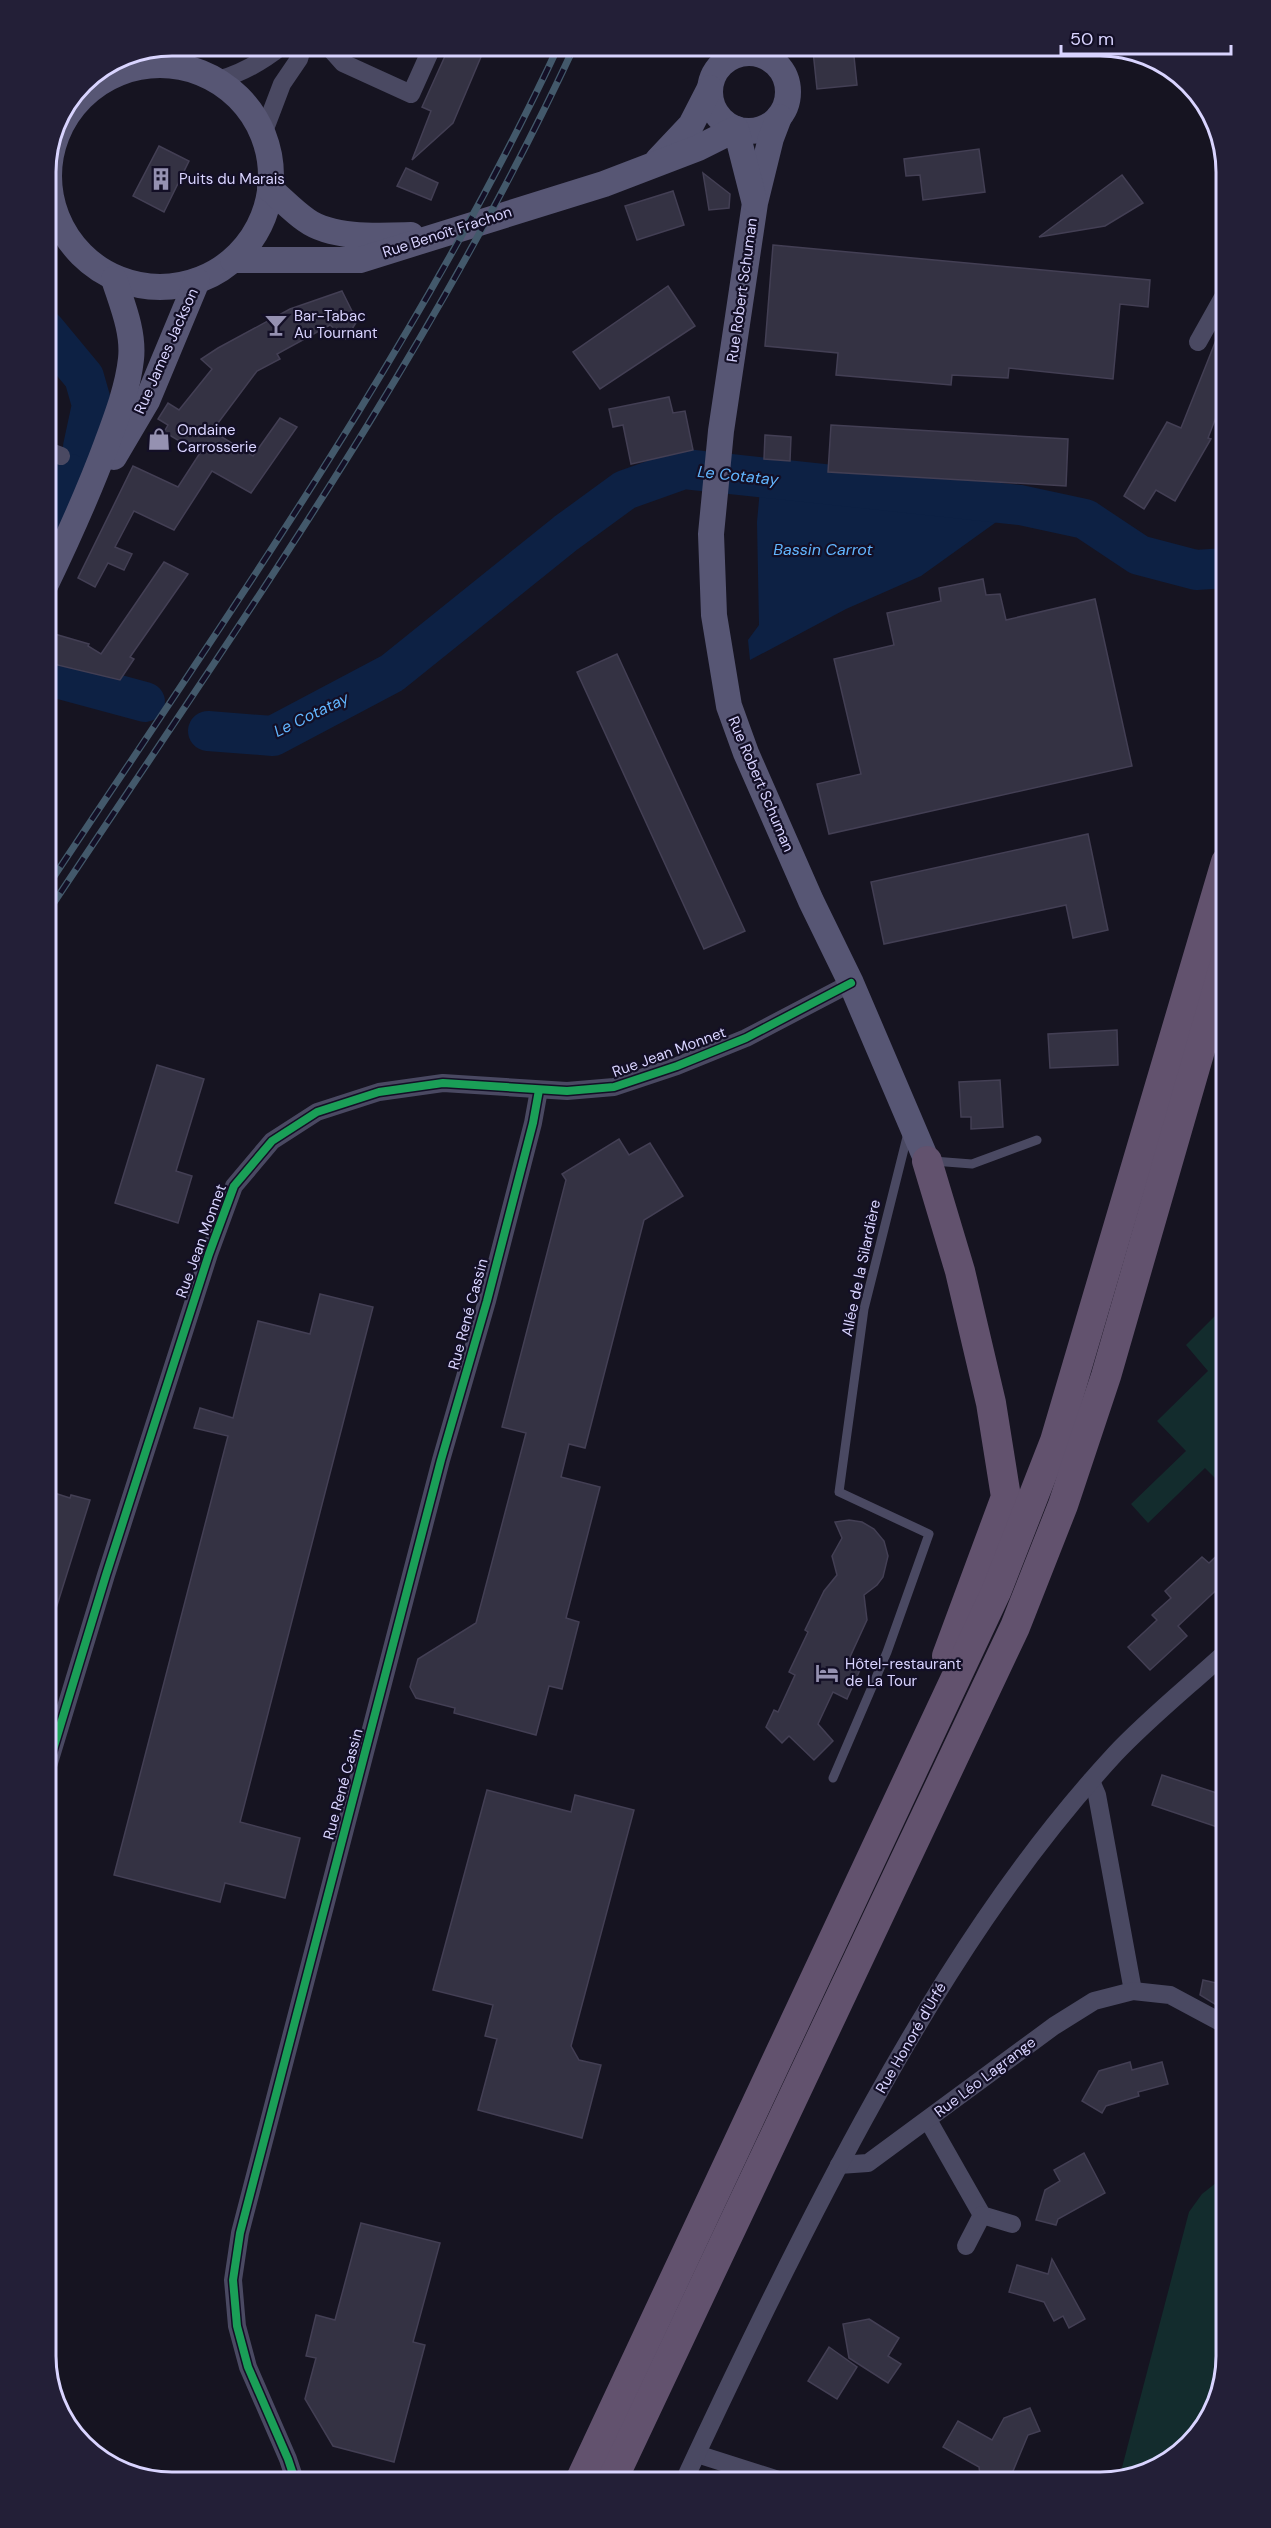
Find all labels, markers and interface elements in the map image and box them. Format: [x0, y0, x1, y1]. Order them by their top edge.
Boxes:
scale bar [1061, 18, 1230, 56]
text: 50 m [1070, 27, 1114, 51]
building icon: Puits du Marais [148, 166, 174, 192]
place label: Puits du Marais [179, 169, 285, 189]
street label: Rue Benoît Frachon [380, 202, 514, 262]
street label: Rue Robert Schuman [722, 217, 762, 363]
street label: Rue James Jackson [129, 285, 203, 417]
place label: Bar-Tabac Au Tournant [294, 306, 378, 343]
bar icon: Bar-Tabac Au Tournant [263, 312, 289, 338]
place label: Ondaine Carrosserie [177, 420, 257, 457]
shop icon: Ondaine Carrosserie [146, 426, 172, 452]
water label: Le Cotatay [696, 461, 780, 490]
water label: Bassin Carrot [773, 539, 874, 560]
water label: Le Cotatay [270, 687, 353, 742]
street label: Rue Robert Schuman [723, 713, 799, 855]
street label: Rue Jean Monnet [609, 1022, 729, 1082]
street label: Rue Jean Monnet [171, 1181, 231, 1301]
street label: Allée de la Silardière [837, 1198, 885, 1338]
street label: Rue René Cassin [444, 1256, 492, 1372]
place label: Hôtel-restaurant de La Tour [845, 1654, 961, 1691]
hotel icon: Hôtel-restaurant de La Tour [814, 1660, 840, 1686]
street label: Rue René Cassin [319, 1726, 367, 1842]
street label: Rue Honoré d'Urfé [871, 1979, 951, 2097]
street label: Rue Léo Lagrange [930, 2032, 1040, 2122]

